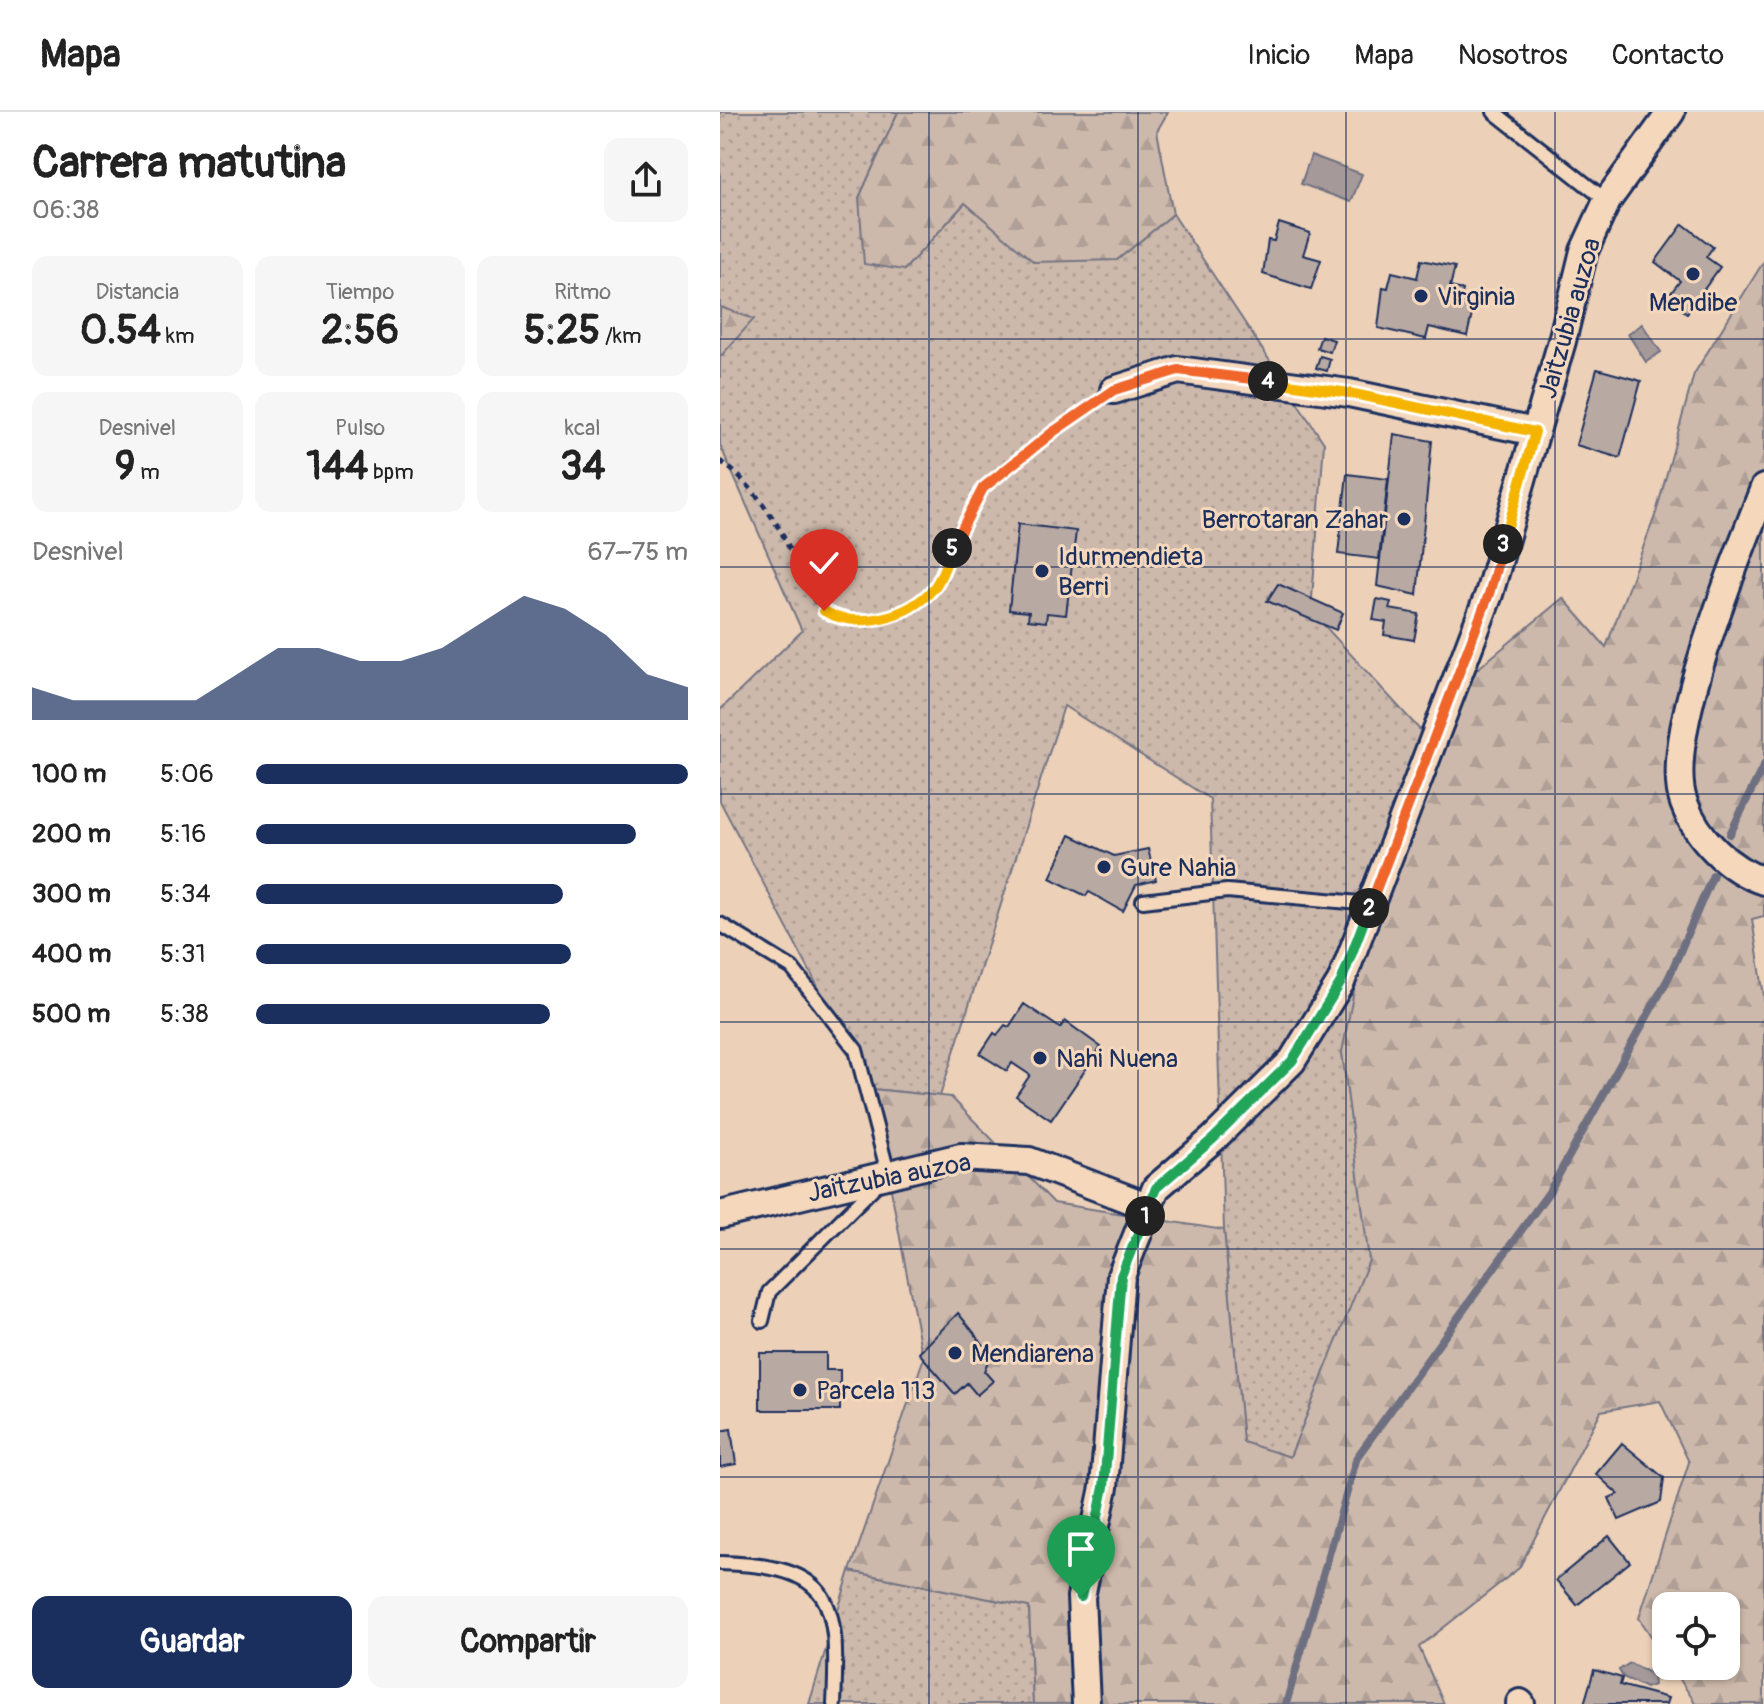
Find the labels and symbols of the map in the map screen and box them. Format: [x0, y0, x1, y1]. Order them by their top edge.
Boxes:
street label: Jaitzubia auzoa [1532, 234, 1608, 402]
marker: Mendibe [1684, 265, 1702, 283]
place label: Virginia [1437, 281, 1515, 313]
marker: Virginia [1412, 287, 1430, 305]
place label: Mendibe [1649, 287, 1738, 319]
pin: 4 [1248, 361, 1288, 401]
place label: Berrotaran Zahar [1202, 504, 1389, 536]
marker: Berrotaran Zahar [1395, 510, 1413, 528]
pin: 3 [1483, 524, 1523, 564]
pin: 5 [932, 528, 972, 568]
pin [790, 529, 858, 611]
place label: Idurmendieta Berri [1058, 541, 1203, 603]
marker: Idurmendieta Berri [1033, 562, 1051, 580]
place label: Gure Nahia [1120, 852, 1236, 884]
marker: Gure Nahia [1095, 858, 1113, 876]
pin: 2 [1349, 888, 1389, 928]
place label: Nahi Nuena [1056, 1043, 1178, 1075]
marker: Nahi Nuena [1031, 1049, 1049, 1067]
street label: Jaitzubia auzoa [805, 1146, 974, 1209]
pin: 1 [1125, 1196, 1165, 1236]
place label: Mendiarena [971, 1338, 1094, 1370]
marker: Mendiarena [946, 1344, 964, 1362]
place label: Parcela 113 [816, 1375, 935, 1407]
marker: Parcela 113 [791, 1381, 809, 1399]
pin [1047, 1515, 1115, 1597]

